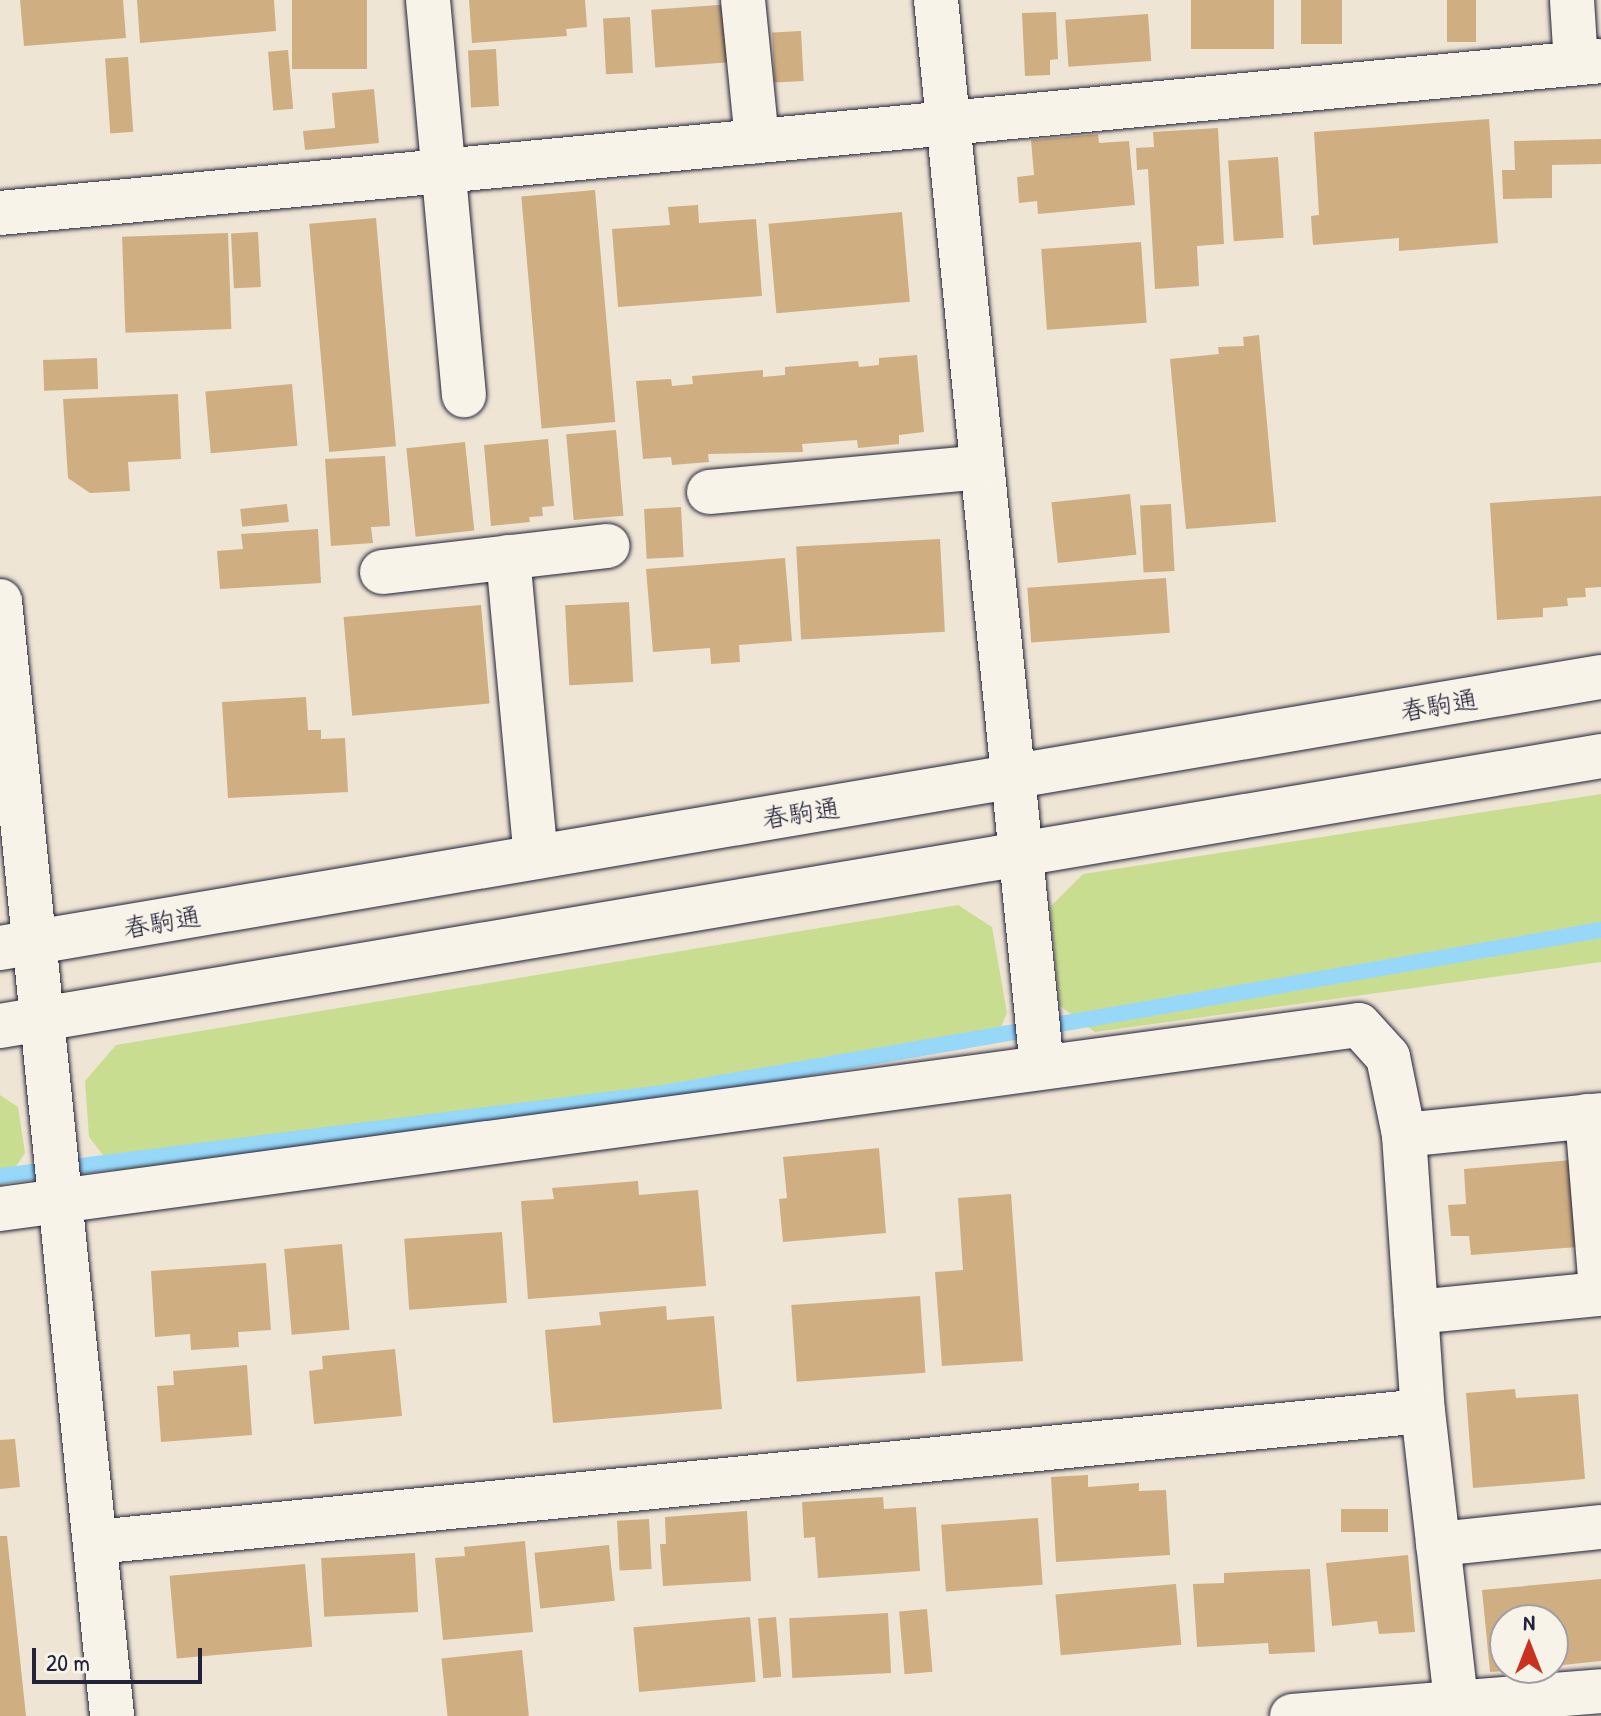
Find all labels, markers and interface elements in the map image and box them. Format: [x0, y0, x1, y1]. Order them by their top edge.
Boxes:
street label: 春駒通 [1398, 683, 1480, 727]
street label: 春駒通 [760, 791, 842, 835]
street label: 春駒通 [121, 900, 203, 944]
north arrow [1489, 1604, 1569, 1684]
text: N [1523, 1607, 1535, 1637]
scale bar [36, 1632, 206, 1682]
text: 20 m [46, 1646, 90, 1678]

